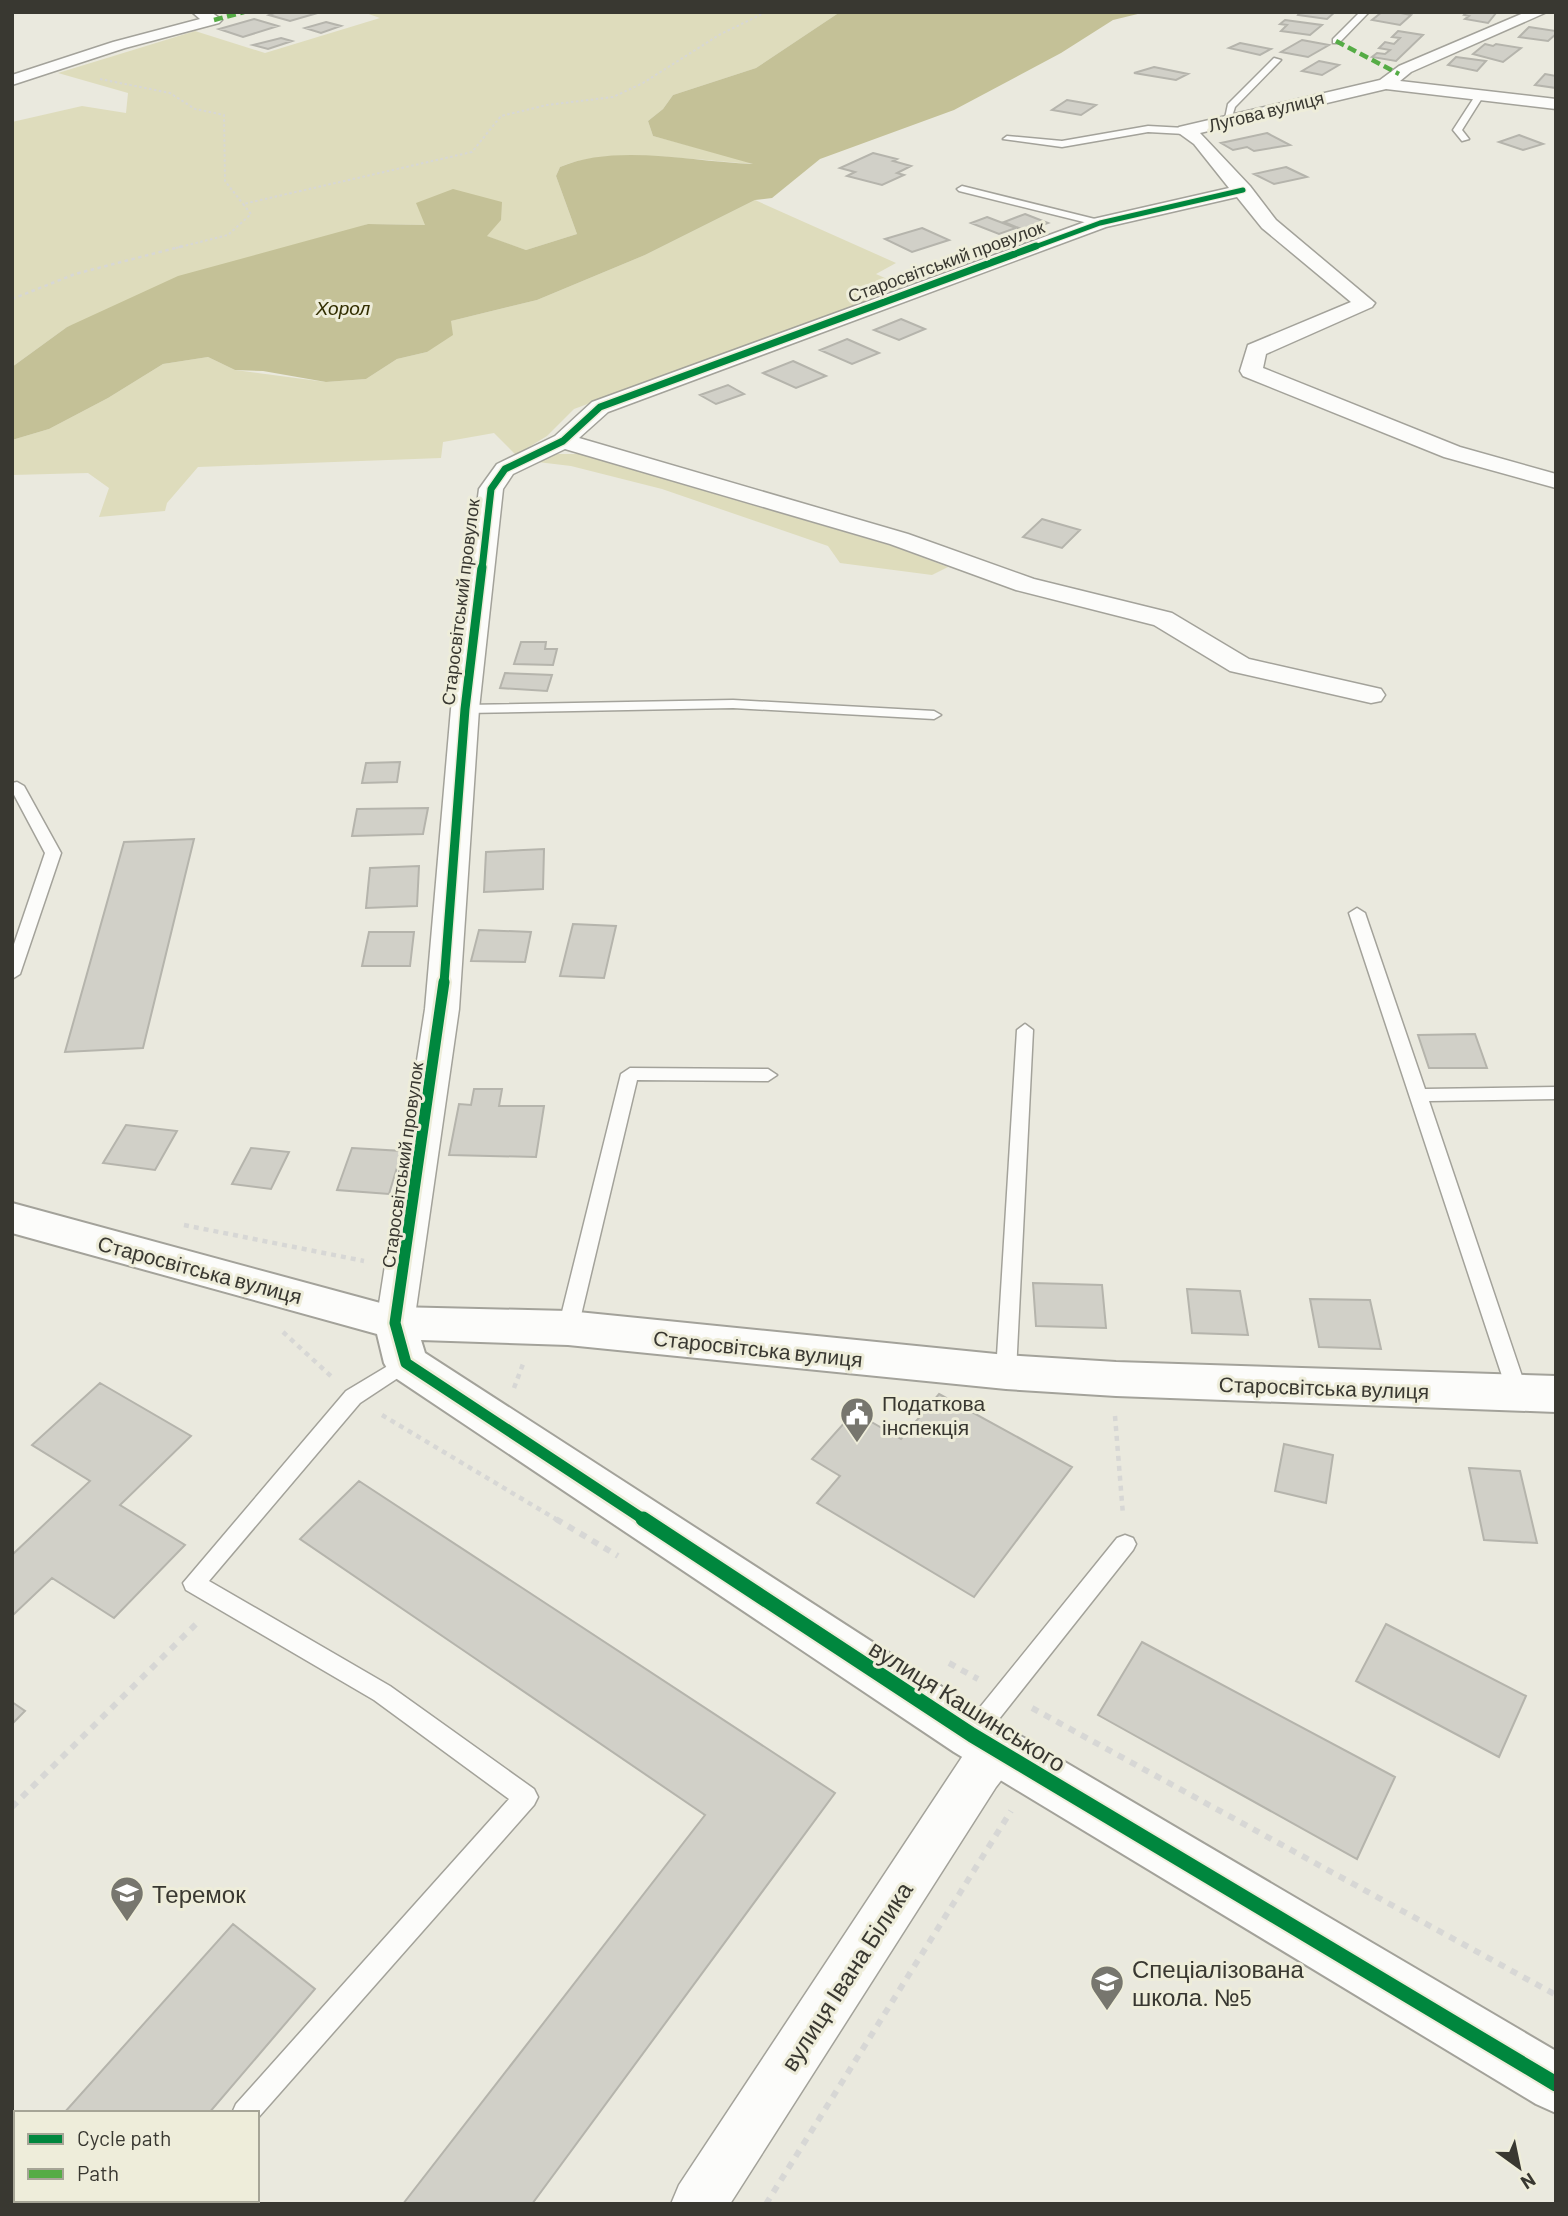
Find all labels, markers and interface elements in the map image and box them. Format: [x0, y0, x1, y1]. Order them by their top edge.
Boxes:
street label: Лугова вулиця [1206, 86, 1326, 136]
street label: Старосвітський провулок [845, 215, 1047, 307]
water label: Хорол [315, 296, 370, 319]
street label: Старосвітський провулок [436, 497, 484, 706]
street label: Старосвітський провулок [377, 1060, 427, 1269]
street label: Старосвітська вулиця [95, 1230, 305, 1308]
street label: Старосвітська вулиця [652, 1325, 864, 1371]
street label: Старосвітська вулиця [1218, 1371, 1430, 1403]
place label: Податкова інспекція [882, 1390, 985, 1439]
public building icon: Податкова інспекція [838, 1395, 876, 1444]
street label: вулиця Кашинського [864, 1633, 1072, 1777]
school or university icon: Теремок [108, 1874, 146, 1923]
street label: вулиця Івана Білика [774, 1876, 918, 2076]
place label: Теремок [152, 1879, 246, 1908]
place label: Спеціалізована школа. №5 [1132, 1954, 1305, 2011]
school or university icon: Спеціалізована школа. №5 [1088, 1963, 1126, 2012]
legend [14, 2111, 259, 2202]
text: Cycle path [77, 2125, 171, 2150]
north arrow [1484, 2132, 1554, 2202]
text: Path [77, 2160, 119, 2185]
text: N [1517, 2169, 1540, 2195]

